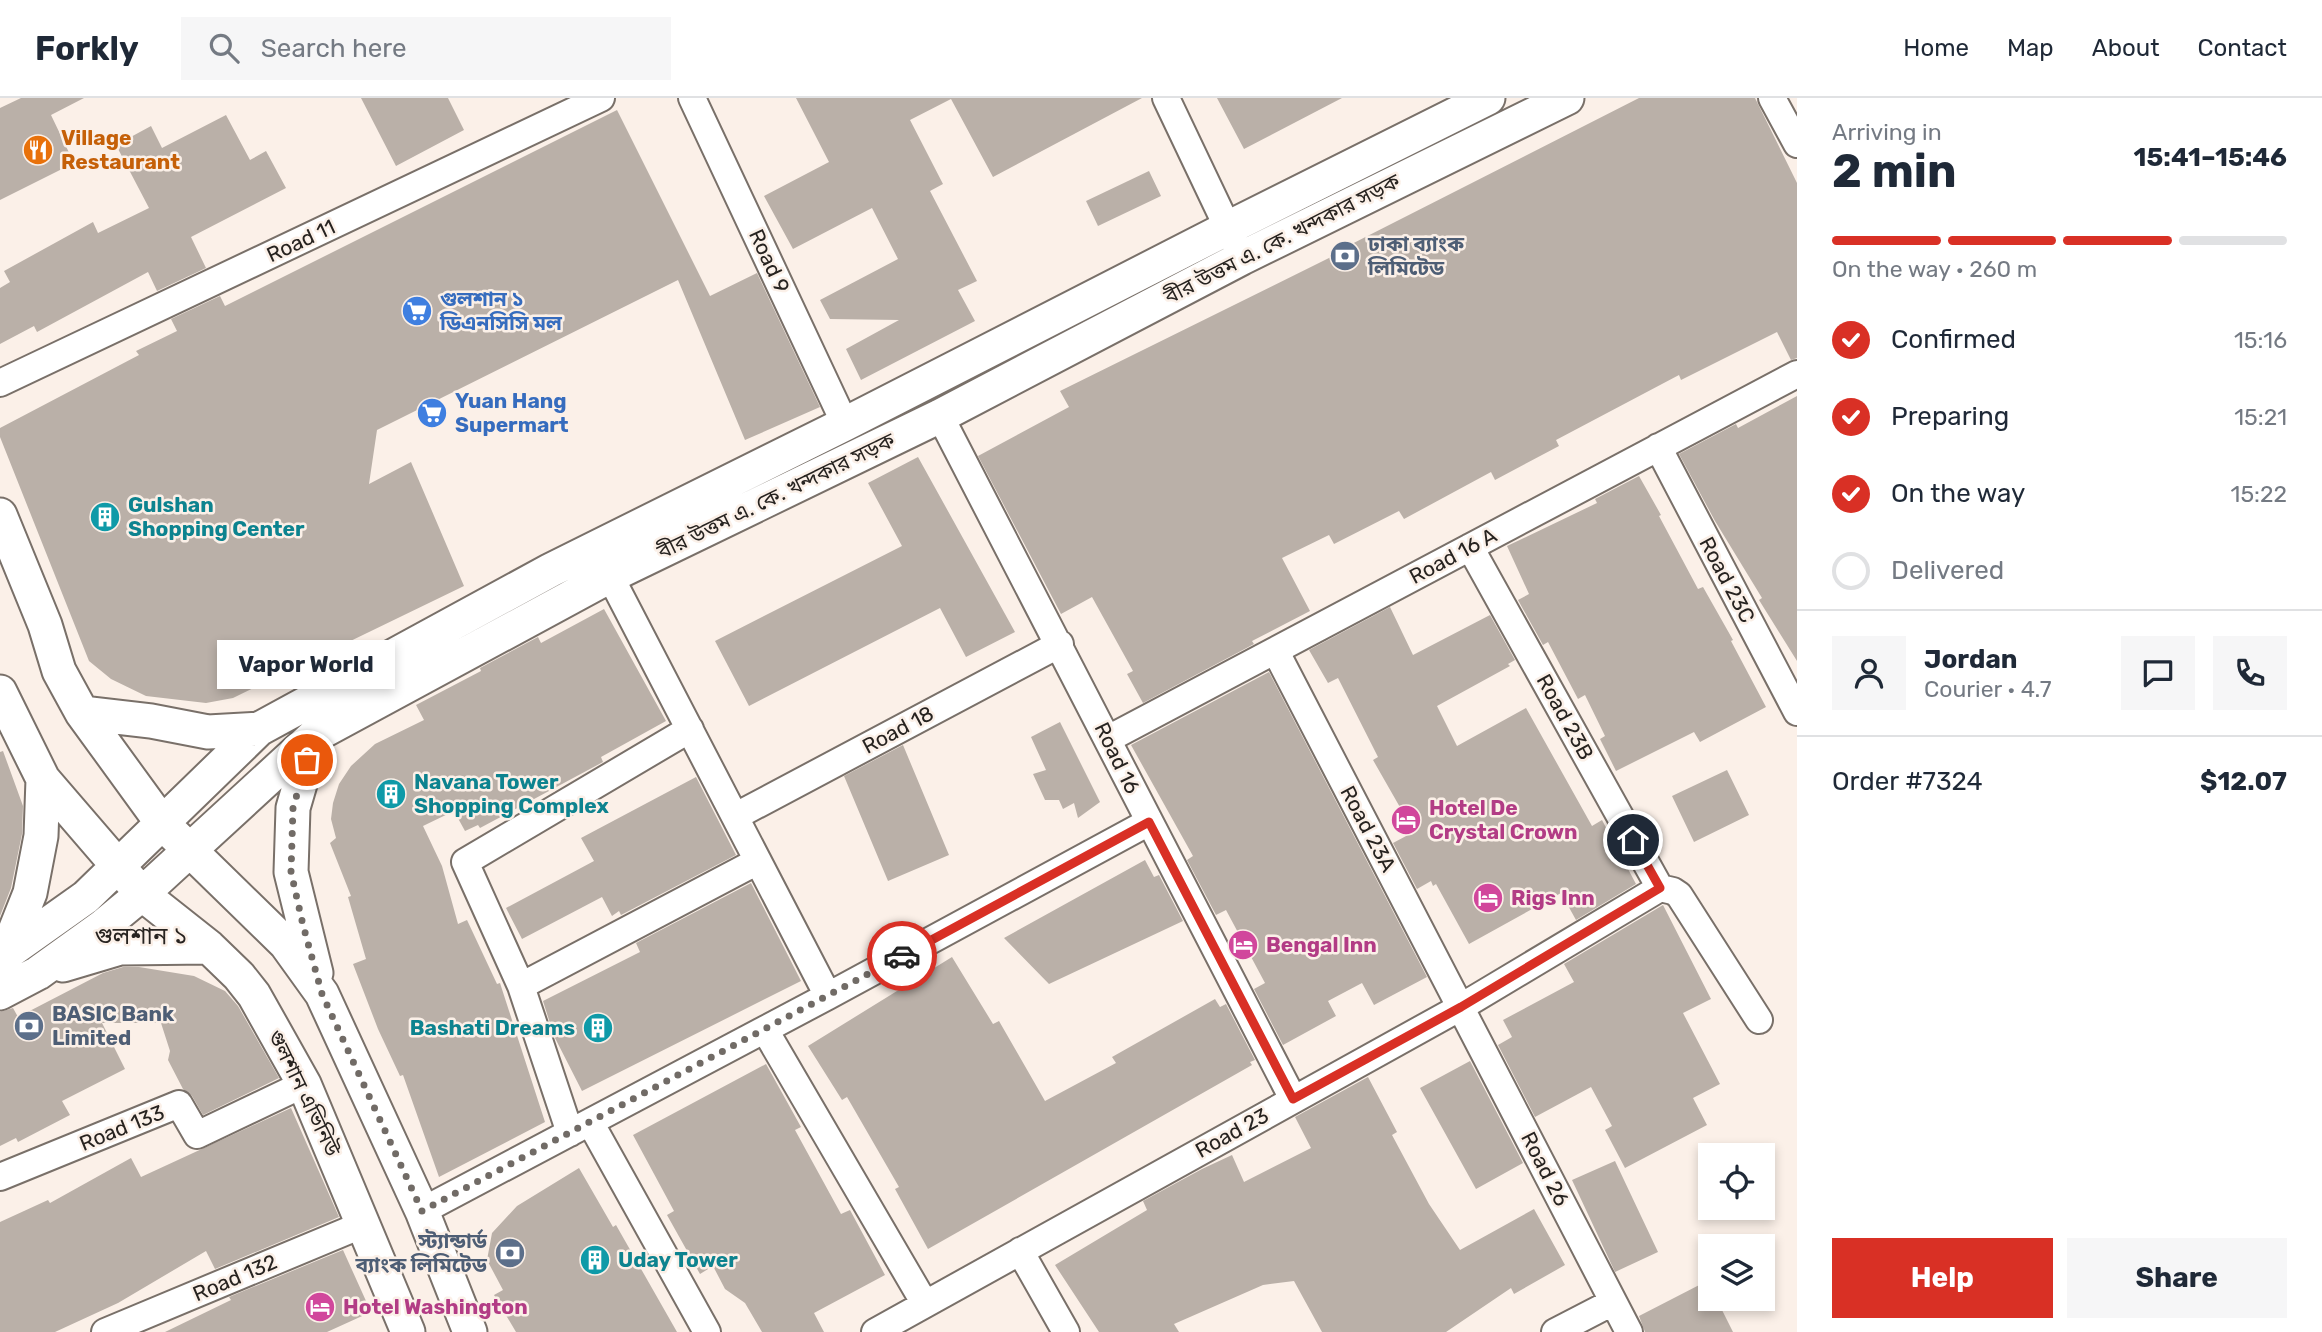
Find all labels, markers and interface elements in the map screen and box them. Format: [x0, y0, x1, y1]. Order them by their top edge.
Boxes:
search box [181, 17, 671, 80]
text: Forkly [35, 29, 139, 68]
icon: search [205, 29, 243, 67]
text: Search here [261, 33, 407, 64]
text: Home [1903, 34, 1969, 62]
text: Map [2007, 34, 2054, 62]
text: About [2092, 34, 2160, 62]
text: Contact [2198, 34, 2287, 62]
text: Arriving in [1832, 118, 1942, 146]
place label: Village Restaurant [61, 125, 180, 174]
restaurant icon: Village Restaurant [21, 133, 55, 167]
text: 15:41–15:46 [2134, 142, 2287, 173]
text: 2 min [1832, 144, 1957, 199]
street label: বীর উত্তম এ. কে. খন্দকার সড়ক [1159, 168, 1405, 309]
street label: Road 11 [262, 214, 339, 267]
street label: Road 9 [744, 225, 795, 297]
place label: ঢাকা ব্যাংক লিমিটেড [1367, 231, 1465, 280]
bank icon: ঢাকা ব্যাংক লিমিটেড [1328, 239, 1362, 273]
text: On the way · 260 m [1832, 255, 2037, 283]
place label: গুলশান ১ ডিএনসিসি মল [439, 286, 563, 335]
supermarket icon: গুলশান ১ ডিএনসিসি মল [400, 294, 434, 328]
icon: check [1832, 321, 1870, 359]
text: Confirmed [1891, 324, 2016, 355]
text: 15:16 [2234, 326, 2287, 354]
place label: Yuan Hang Supermart [455, 388, 569, 437]
supermarket icon: Yuan Hang Supermart [415, 396, 449, 430]
icon: check [1832, 398, 1870, 436]
text: Preparing [1891, 401, 2009, 432]
text: 15:21 [2234, 403, 2287, 431]
street label: বীর উত্তম এ. কে. খন্দকার সড়ক [652, 427, 900, 565]
icon: check [1832, 475, 1870, 513]
text: On the way [1891, 478, 2025, 509]
text: 15:22 [2231, 480, 2287, 508]
place label: Gulshan Shopping Center [128, 492, 305, 541]
building icon: Gulshan Shopping Center [88, 500, 122, 534]
street label: Road 16 A [1405, 522, 1501, 589]
street label: Road 23C [1694, 532, 1761, 627]
text: Delivered [1891, 555, 2004, 586]
button: person [1832, 636, 1906, 710]
button: chat [2121, 636, 2195, 710]
button: phone [2213, 636, 2287, 710]
callout: Vapor World [218, 641, 396, 690]
text: Jordan [1924, 644, 2017, 675]
text: Vapor World [238, 650, 374, 678]
street label: Road 23B [1532, 670, 1599, 764]
text: Courier · 4.7 [1924, 675, 2051, 703]
street label: Road 18 [858, 700, 938, 759]
street label: Road 16 [1089, 718, 1145, 798]
pin [277, 730, 337, 790]
icon: bag [288, 741, 326, 779]
text: Order #7324 [1832, 766, 1983, 797]
text: $12.07 [2200, 766, 2287, 797]
place label: Navana Tower Shopping Complex [414, 769, 609, 818]
building icon: Navana Tower Shopping Complex [374, 777, 408, 811]
street label: Road 23A [1335, 781, 1402, 876]
place label: Hotel De Crystal Crown [1429, 795, 1577, 844]
hotel icon: Hotel De Crystal Crown [1389, 803, 1423, 837]
pin [1603, 810, 1663, 870]
icon: home [1614, 821, 1652, 859]
hotel icon: Rigs Inn [1471, 881, 1505, 915]
place label: Rigs Inn [1511, 885, 1595, 910]
courier [867, 921, 937, 991]
district label: গুলশান ১ [95, 922, 188, 950]
hotel icon: Bengal Inn [1226, 928, 1260, 962]
place label: Bengal Inn [1266, 932, 1377, 957]
icon: car [883, 937, 921, 975]
place label: BASIC Bank Limited [52, 1001, 175, 1050]
bank icon: BASIC Bank Limited [12, 1009, 46, 1043]
building icon: Bashati Dreams [581, 1011, 615, 1045]
place label: Bashati Dreams [410, 1015, 575, 1040]
street label: গুলশান এভিনিউ [263, 1025, 346, 1161]
street label: Road 133 [76, 1099, 168, 1156]
street label: Road 23 [1191, 1102, 1273, 1163]
street label: Road 26 [1516, 1127, 1575, 1210]
map controls [1698, 1143, 1775, 1311]
button: locate [1698, 1143, 1775, 1220]
place label: স্ট্যান্ডার্ড ব্যাংক লিমিটেড [354, 1228, 488, 1277]
button: layers [1698, 1234, 1775, 1311]
bank icon: স্ট্যান্ডার্ড ব্যাংক লিমিটেড [493, 1236, 527, 1270]
button: Help [1832, 1238, 2053, 1318]
button: Share [2067, 1238, 2287, 1318]
building icon: Uday Tower [578, 1243, 612, 1277]
place label: Uday Tower [618, 1247, 738, 1272]
street label: Road 132 [189, 1249, 281, 1306]
hotel icon: Hotel Washington [303, 1290, 337, 1324]
place label: Hotel Washington [343, 1294, 528, 1319]

